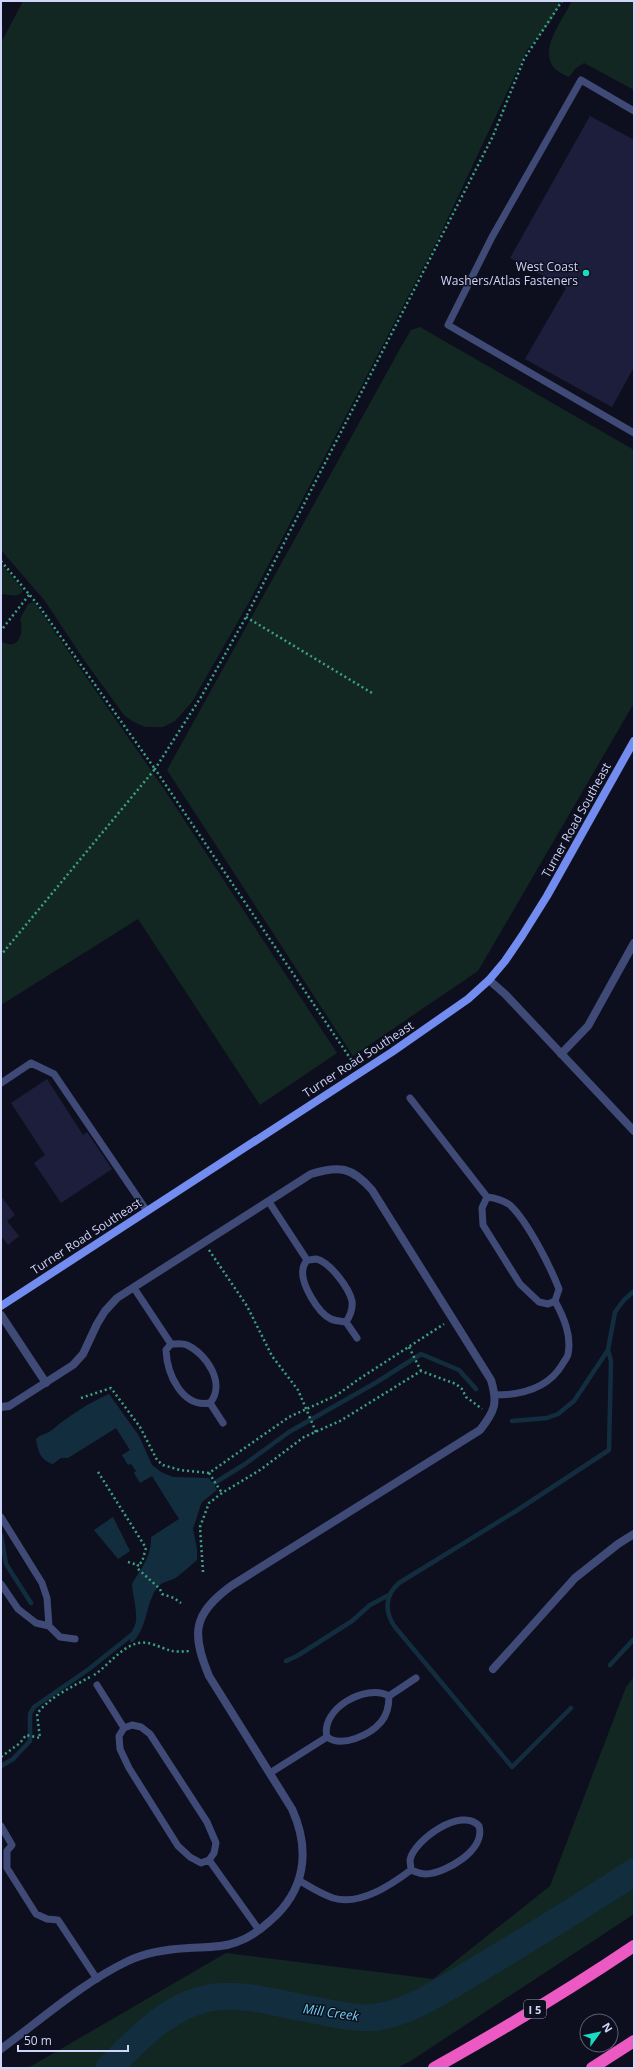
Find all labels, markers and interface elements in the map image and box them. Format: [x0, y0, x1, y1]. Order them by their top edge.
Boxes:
place label: West Coast Washers/Atlas Fasteners [441, 258, 578, 289]
marker: West Coast Washers/Atlas Fasteners [581, 268, 591, 278]
street label: Turner Road Southeast [537, 759, 615, 881]
street label: Turner Road Southeast [299, 1017, 417, 1101]
street label: Turner Road Southeast [27, 1194, 145, 1278]
water label: Mill Creek [302, 1999, 361, 2025]
road number: I 5 [524, 2000, 546, 2018]
north arrow [579, 2013, 619, 2053]
text: N [599, 2019, 617, 2035]
scale bar [18, 2027, 128, 2053]
text: 50 m [24, 2032, 52, 2049]

